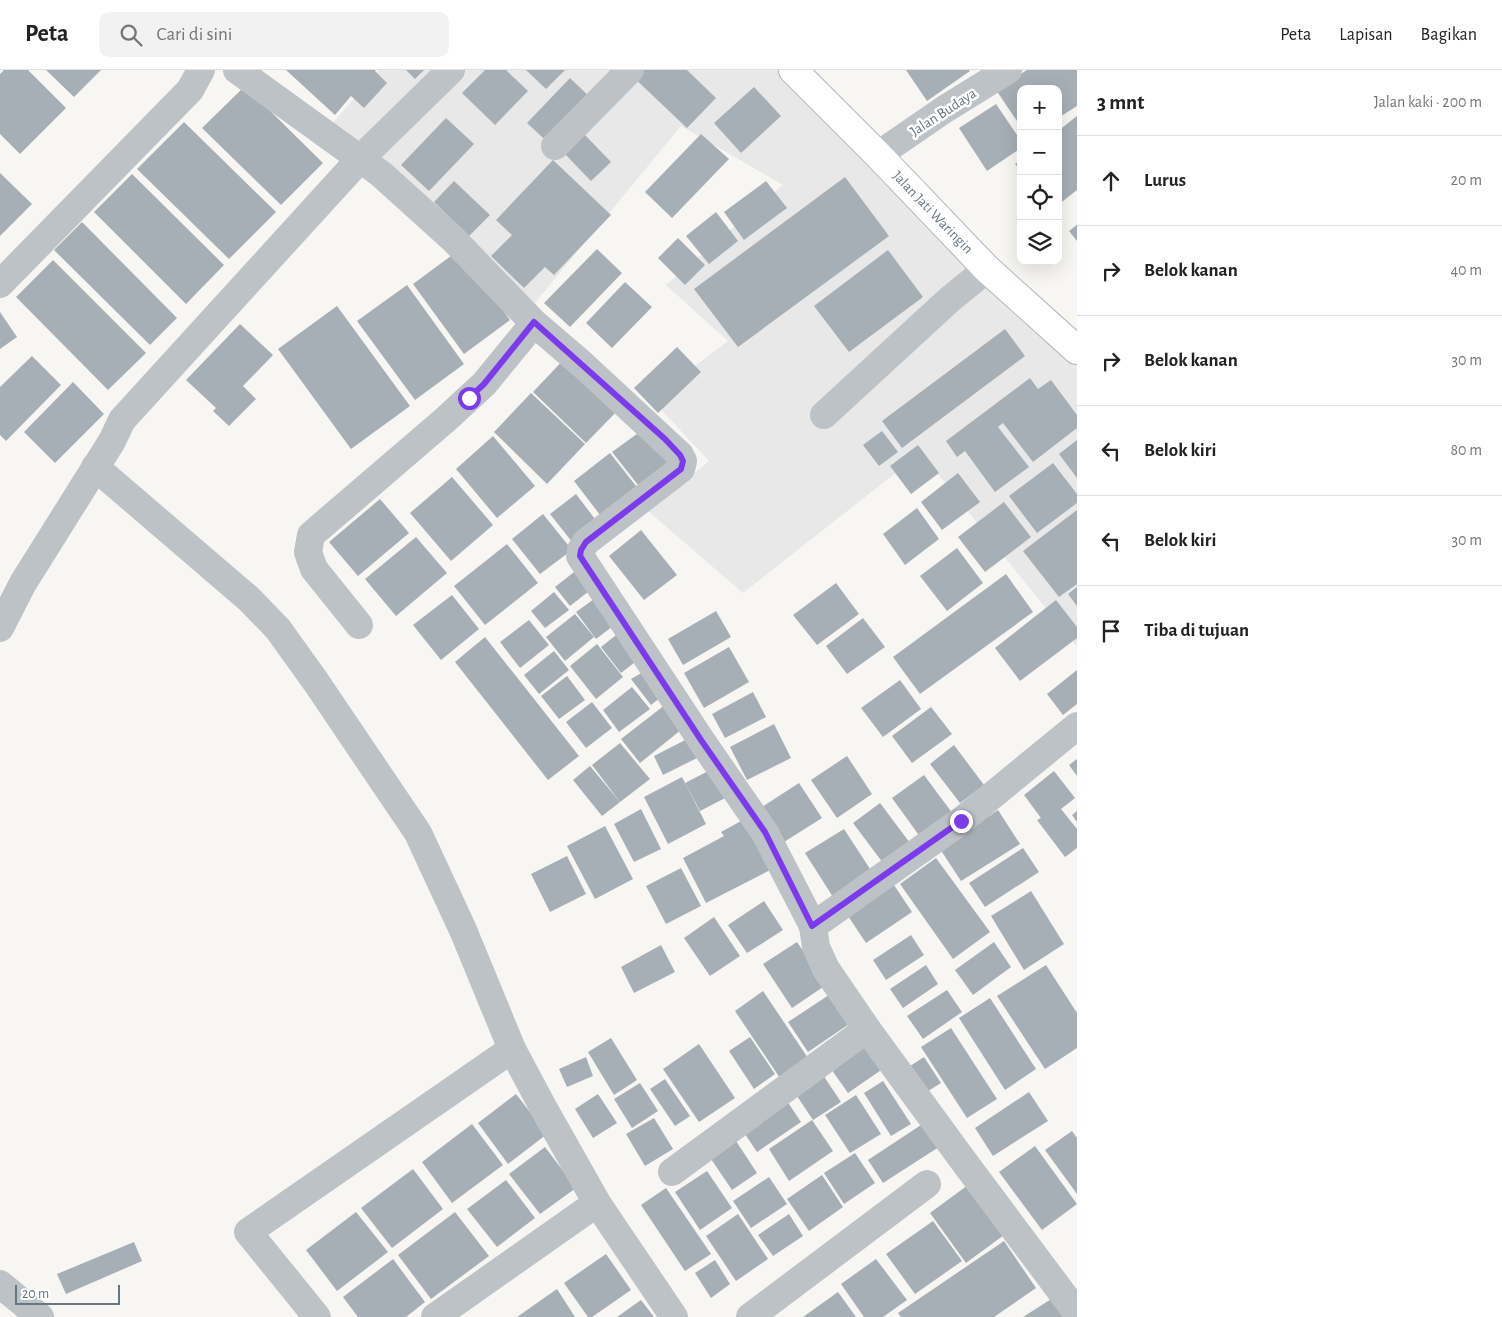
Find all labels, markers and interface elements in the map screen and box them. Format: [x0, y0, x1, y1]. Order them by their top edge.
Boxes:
search box [99, 12, 449, 57]
icon: search [117, 21, 145, 49]
text: Peta [25, 22, 69, 46]
text: Cari di sini [157, 25, 232, 44]
text: Peta [1280, 26, 1311, 44]
text: Lapisan [1339, 26, 1393, 44]
text: Bagikan [1421, 26, 1477, 44]
map controls [1017, 85, 1062, 265]
button: + [1017, 85, 1062, 130]
street label: Jalan Budaya [908, 86, 979, 139]
text: 3 mnt [1097, 92, 1144, 113]
text: Jalan kaki · 200 m [1374, 94, 1482, 110]
button: − [1017, 130, 1062, 175]
icon: ahead [1097, 167, 1125, 195]
street label: Jalan Jati Waringin [890, 168, 976, 257]
text: Lurus [1144, 171, 1186, 190]
text: 20 m [1451, 172, 1482, 188]
button: locate [1017, 175, 1062, 220]
button: layers [1017, 220, 1062, 265]
icon: right [1097, 257, 1125, 285]
text: Belok kanan [1144, 261, 1238, 280]
text: 40 m [1450, 262, 1482, 278]
icon: right [1097, 347, 1125, 375]
text: Belok kanan [1144, 351, 1238, 370]
text: 30 m [1452, 352, 1482, 368]
route start [458, 387, 481, 410]
icon: left [1097, 437, 1125, 465]
text: Belok kiri [1144, 441, 1216, 460]
text: 80 m [1451, 442, 1482, 458]
icon: left [1097, 527, 1125, 555]
text: Belok kiri [1144, 531, 1216, 550]
text: 30 m [1452, 532, 1482, 548]
icon: arrive [1097, 617, 1125, 645]
text: Tiba di tujuan [1144, 621, 1249, 640]
route end [950, 810, 973, 833]
scale bar [15, 1282, 120, 1305]
text: 20 m [22, 1287, 49, 1301]

